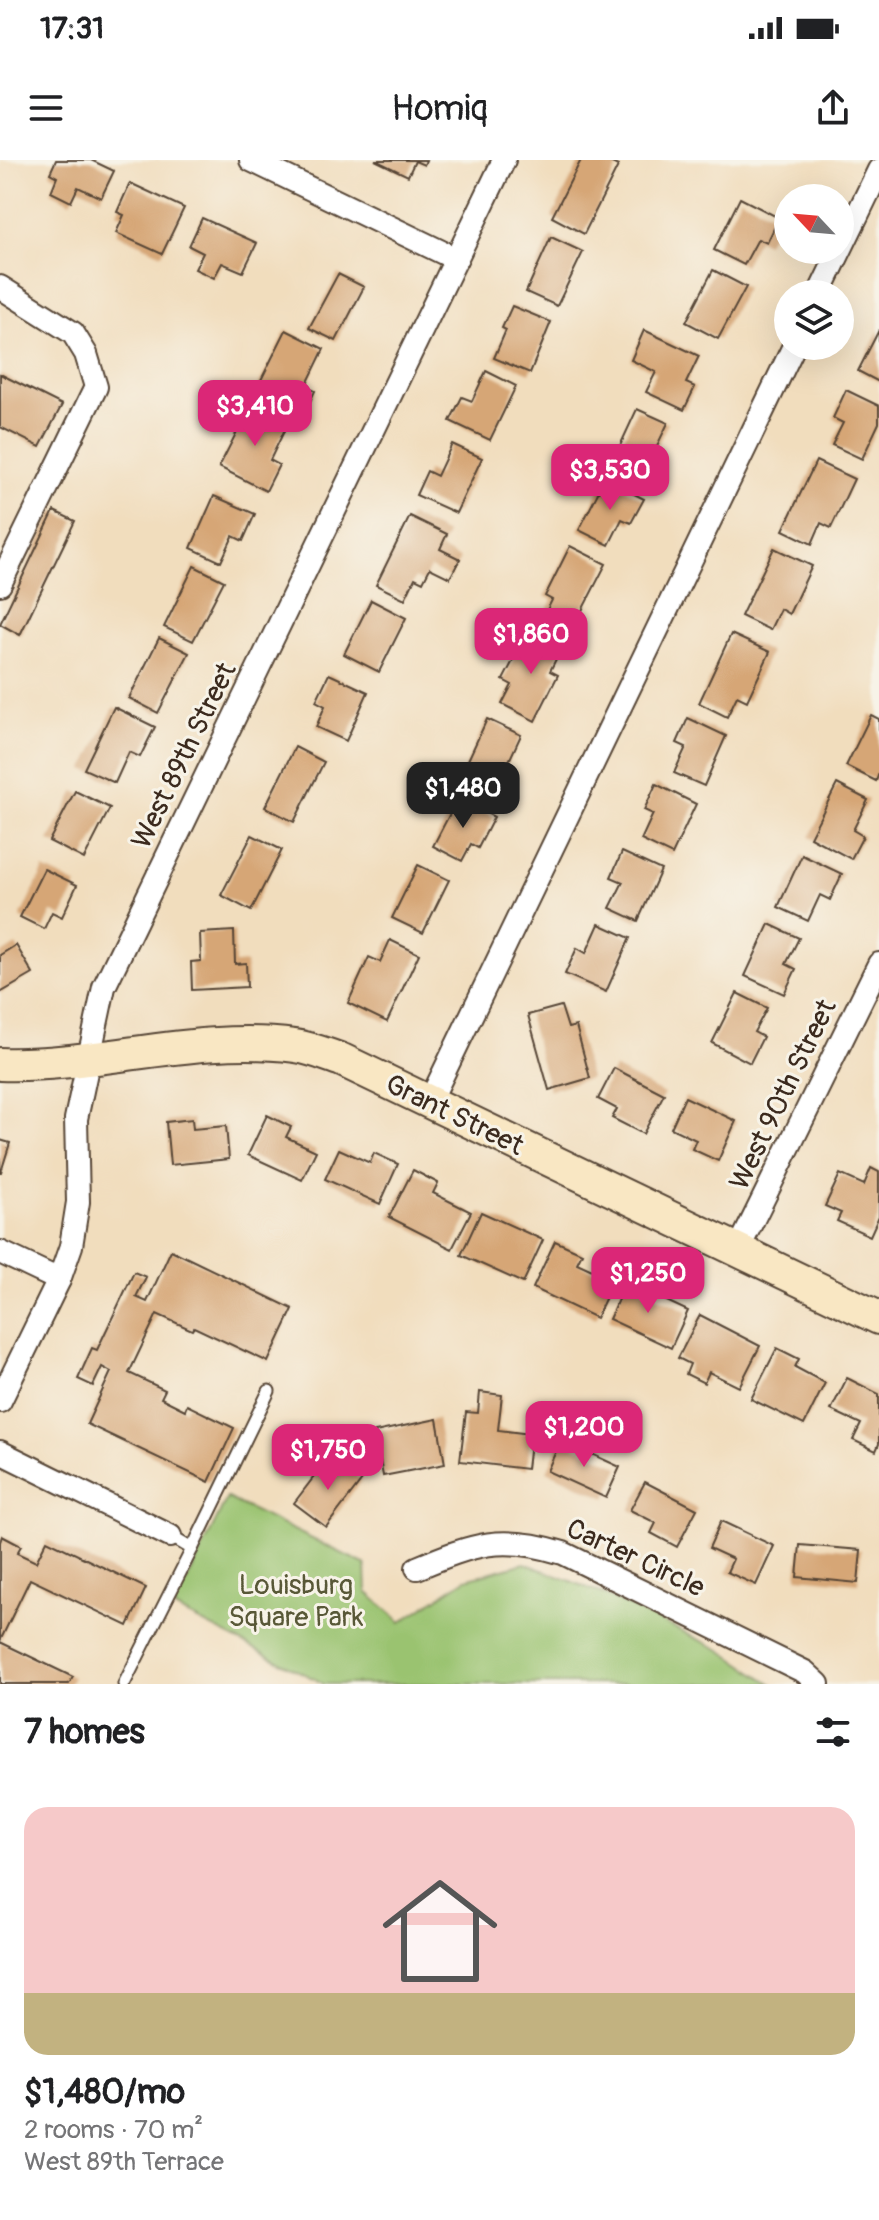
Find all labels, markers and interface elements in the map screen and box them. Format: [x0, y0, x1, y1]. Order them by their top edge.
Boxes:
text: 17:31 [40, 10, 104, 47]
icon: menu [24, 86, 68, 130]
text: Homiq [391, 86, 488, 131]
icon: share [811, 86, 855, 130]
north arrow [774, 184, 854, 264]
map controls [774, 184, 854, 360]
button: layers [774, 280, 854, 360]
pin: $3,410 [190, 380, 320, 448]
text: $3,410 [216, 390, 294, 422]
pin: $3,530 [545, 444, 675, 512]
text: $3,530 [569, 454, 651, 486]
pin: $1,860 [466, 608, 596, 676]
text: $1,860 [493, 618, 569, 650]
street label: West 89th Street [124, 656, 245, 854]
pin: $1,480 [398, 762, 528, 830]
text: $1,480 [425, 772, 501, 804]
street label: West 90th Street [722, 993, 845, 1196]
street label: Grant Street [379, 1067, 530, 1164]
pin: $1,250 [583, 1247, 713, 1315]
text: $1,250 [609, 1257, 687, 1289]
pin: $1,200 [519, 1401, 649, 1469]
text: $1,200 [544, 1411, 624, 1443]
pin: $1,750 [263, 1424, 393, 1492]
text: $1,750 [290, 1434, 366, 1466]
street label: Carter Circle [561, 1511, 710, 1606]
park label: Louisburg Square Park [229, 1568, 364, 1635]
icon: filters [811, 1710, 855, 1754]
text: 7 homes [24, 1711, 145, 1754]
icon: home [368, 1859, 512, 2003]
text: $1,480/mo [24, 2071, 185, 2114]
text: 2 rooms · 70 m² [24, 2114, 203, 2146]
text: West 89th Terrace [24, 2146, 224, 2178]

